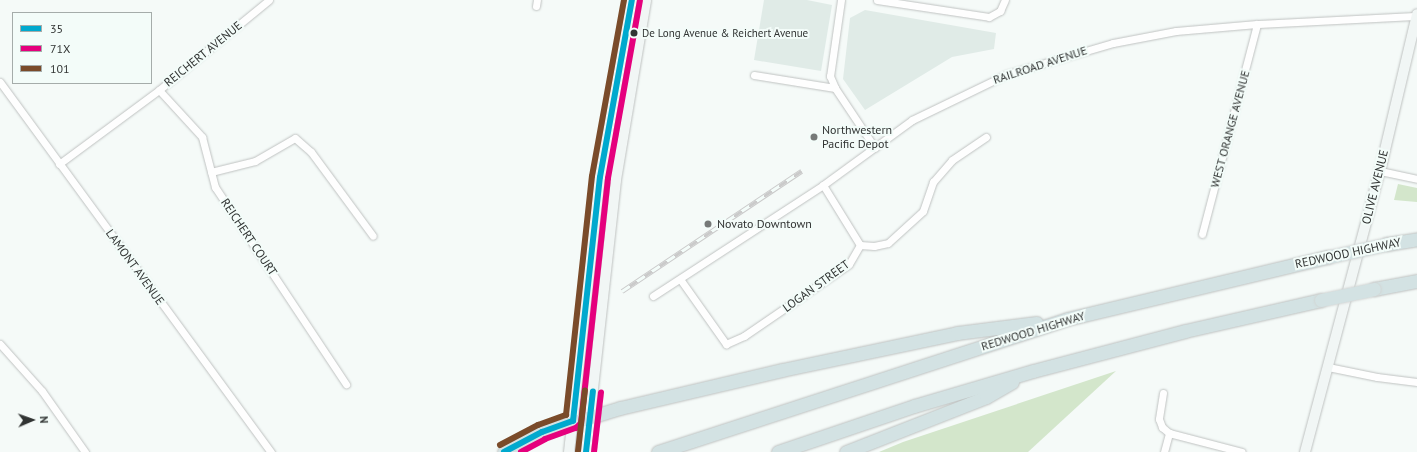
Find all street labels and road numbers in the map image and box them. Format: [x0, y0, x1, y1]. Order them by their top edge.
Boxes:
street label: REICHERT AVENUE [161, 18, 245, 90]
street label: RAILROAD AVENUE [991, 43, 1089, 87]
street label: WEST ORANGE AVENUE [1207, 68, 1253, 190]
street label: OLIVE AVENUE [1359, 148, 1391, 226]
street label: REICHERT COURT [218, 196, 280, 278]
street label: LAMONT AVENUE [102, 226, 168, 308]
street label: REDWOOD HIGHWAY [1294, 235, 1402, 271]
street label: LOGAN STREET [780, 257, 852, 315]
street label: REDWOOD HIGHWAY [979, 308, 1087, 354]

